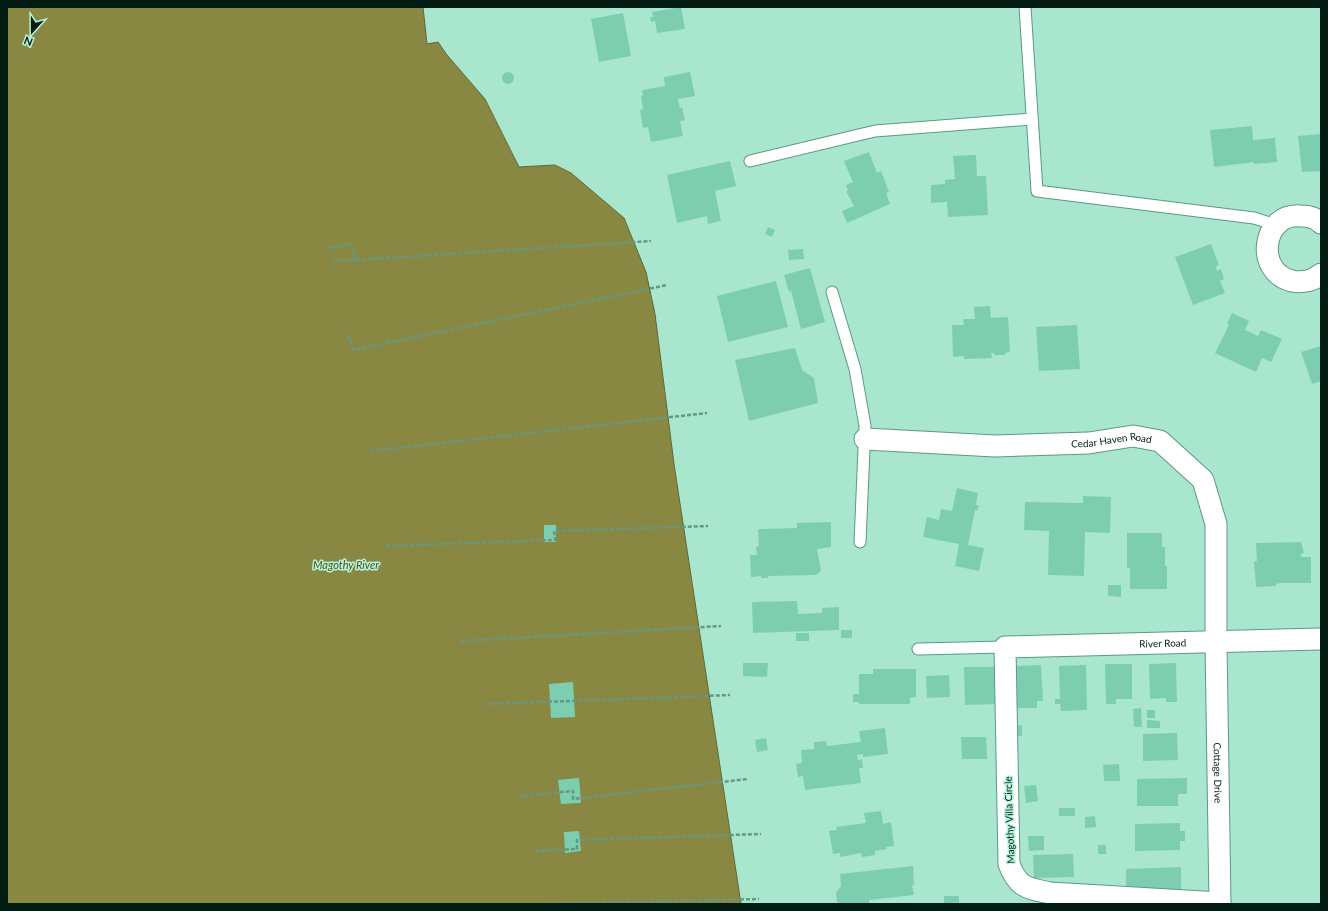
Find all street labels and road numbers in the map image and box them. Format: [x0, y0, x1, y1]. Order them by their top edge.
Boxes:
street label: Cedar Haven Road [1071, 429, 1153, 450]
street label: River Road [1139, 636, 1186, 650]
street label: Cottage Drive [1212, 742, 1224, 803]
street label: Magothy Villa Circle [1001, 776, 1017, 864]

